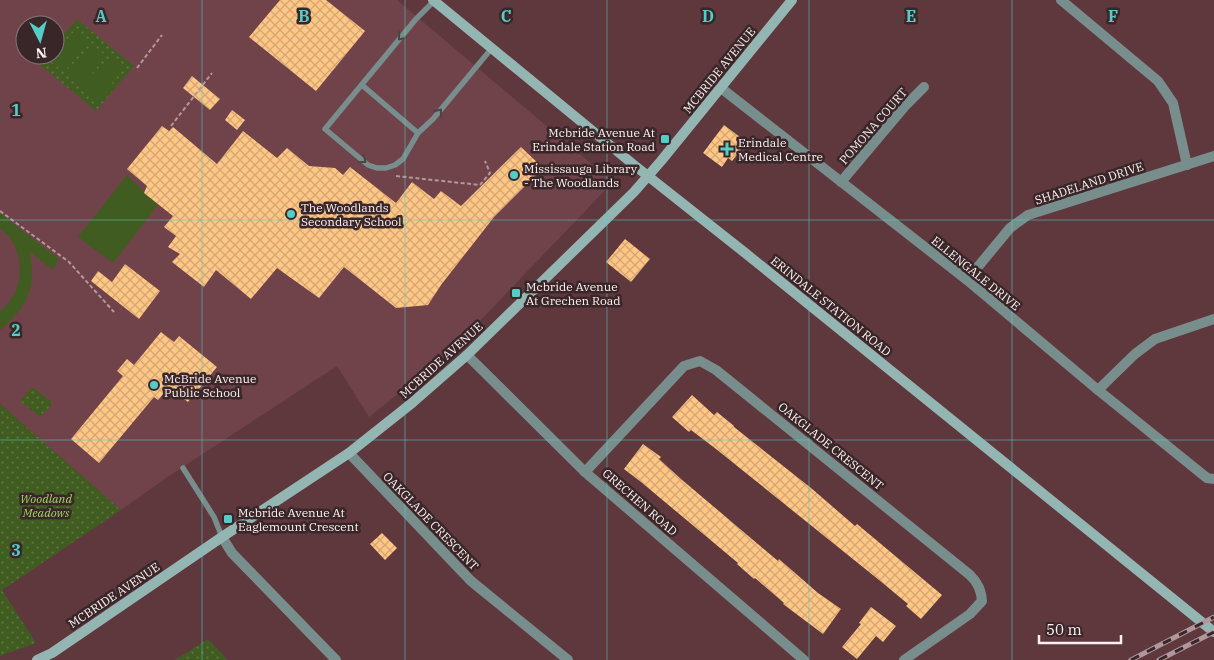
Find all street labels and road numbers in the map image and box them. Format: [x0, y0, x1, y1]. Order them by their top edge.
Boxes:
street label: MCBRIDE AVENUE [680, 24, 758, 116]
street label: POMONA COURT [836, 85, 910, 167]
street label: SHADELAND DRIVE [1033, 158, 1145, 208]
street label: ELLENGALE DRIVE [929, 233, 1023, 313]
street label: ERINDALE STATION ROAD [768, 253, 894, 359]
street label: MCBRIDE AVENUE [396, 319, 486, 401]
street label: OAKGLADE CRESCENT [775, 399, 887, 493]
street label: GRECHEN ROAD [599, 465, 681, 539]
street label: OAKGLADE CRESCENT [380, 469, 482, 573]
street label: MCBRIDE AVENUE [66, 559, 162, 631]

